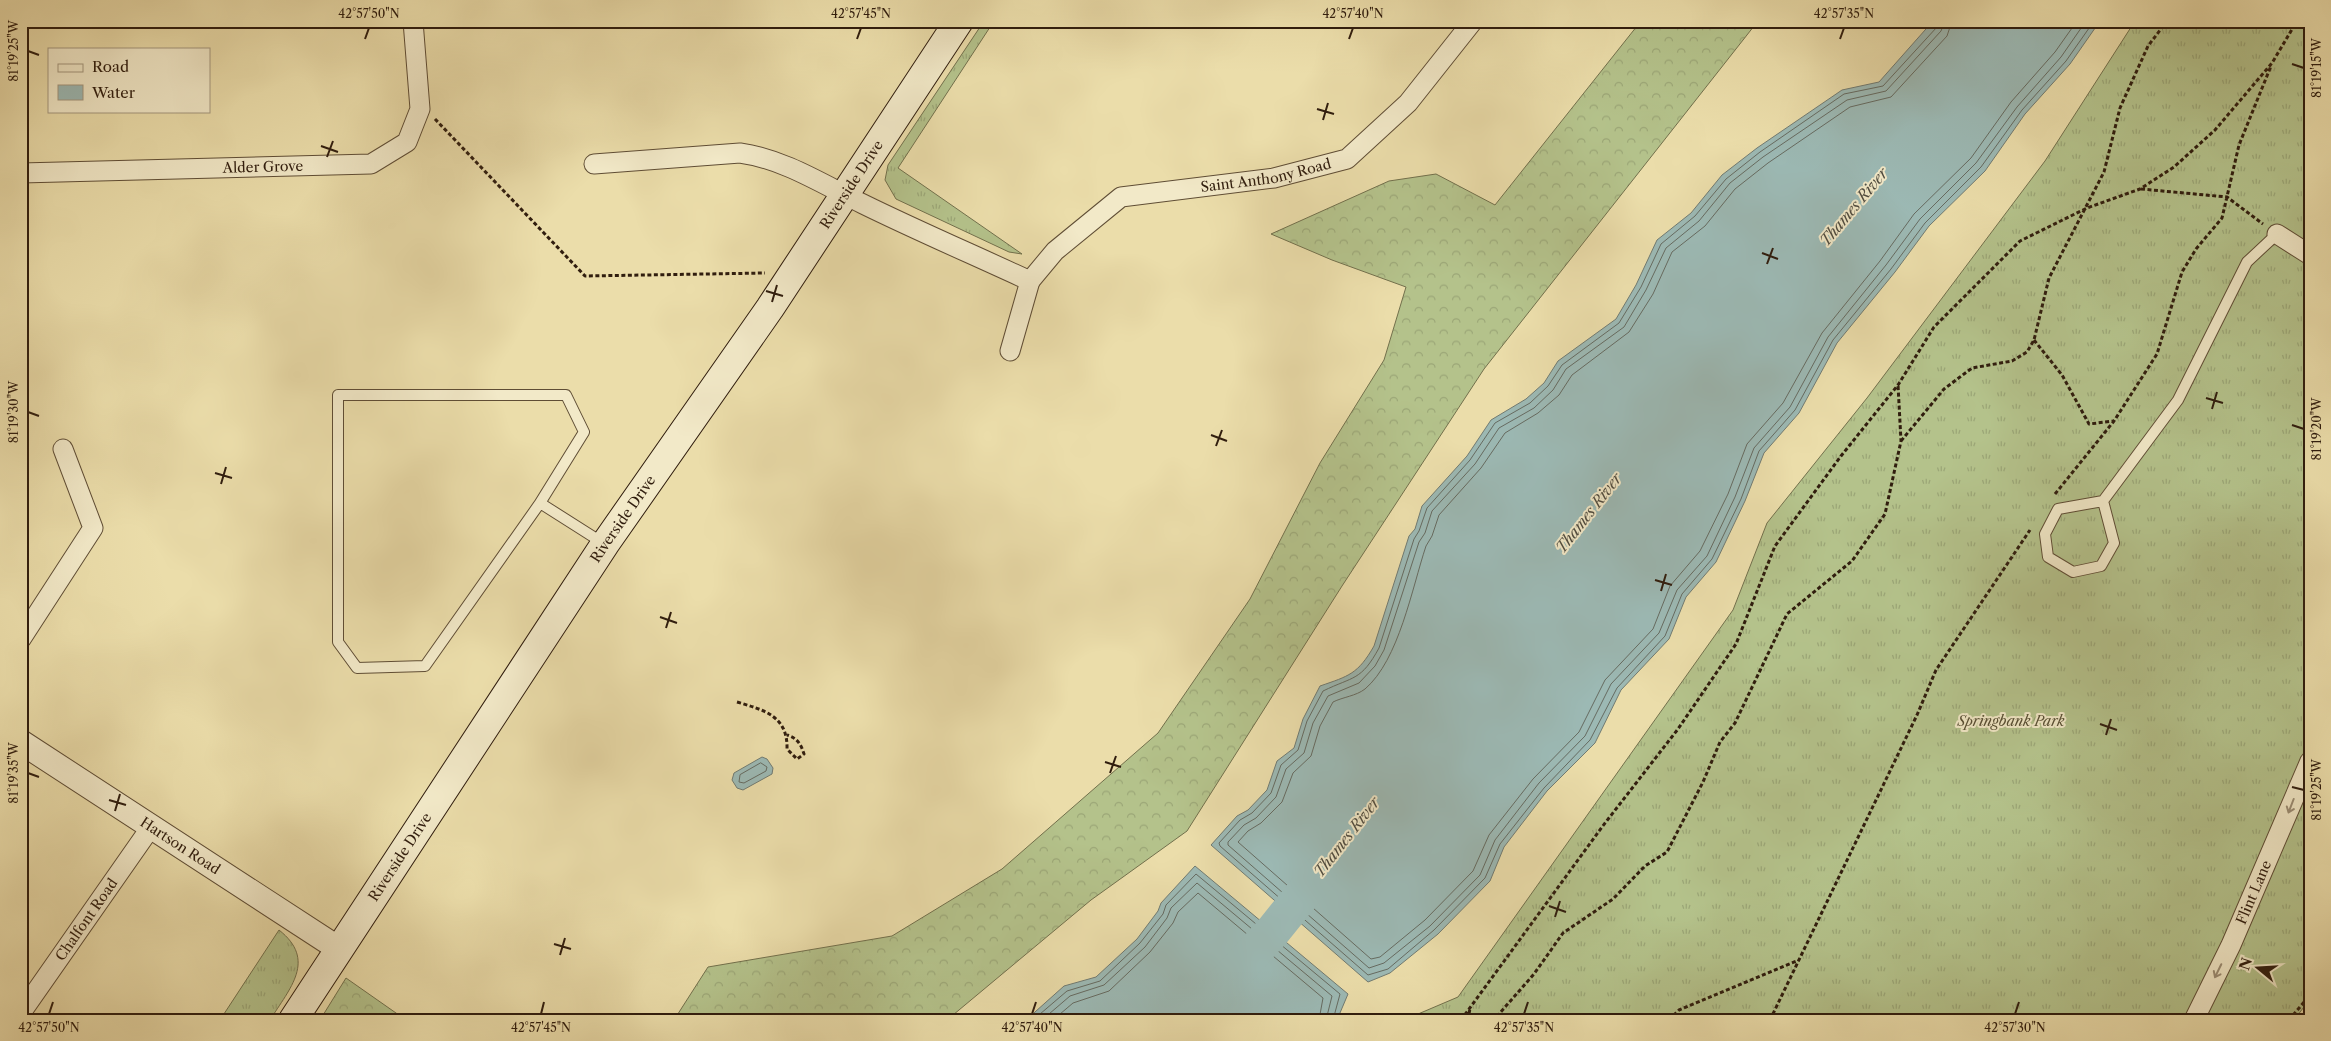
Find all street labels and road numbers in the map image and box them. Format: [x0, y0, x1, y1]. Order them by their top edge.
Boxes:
street label: Riverside Drive [816, 137, 887, 232]
street label: Saint Anthony Road [1200, 154, 1333, 196]
street label: Alder Grove [221, 157, 304, 177]
street label: Riverside Drive [586, 472, 659, 566]
street label: Riverside Drive [364, 809, 436, 905]
street label: Hartson Road [137, 813, 224, 879]
street label: Flint Lane [2232, 857, 2275, 927]
street label: Chalfont Road [51, 874, 122, 964]

